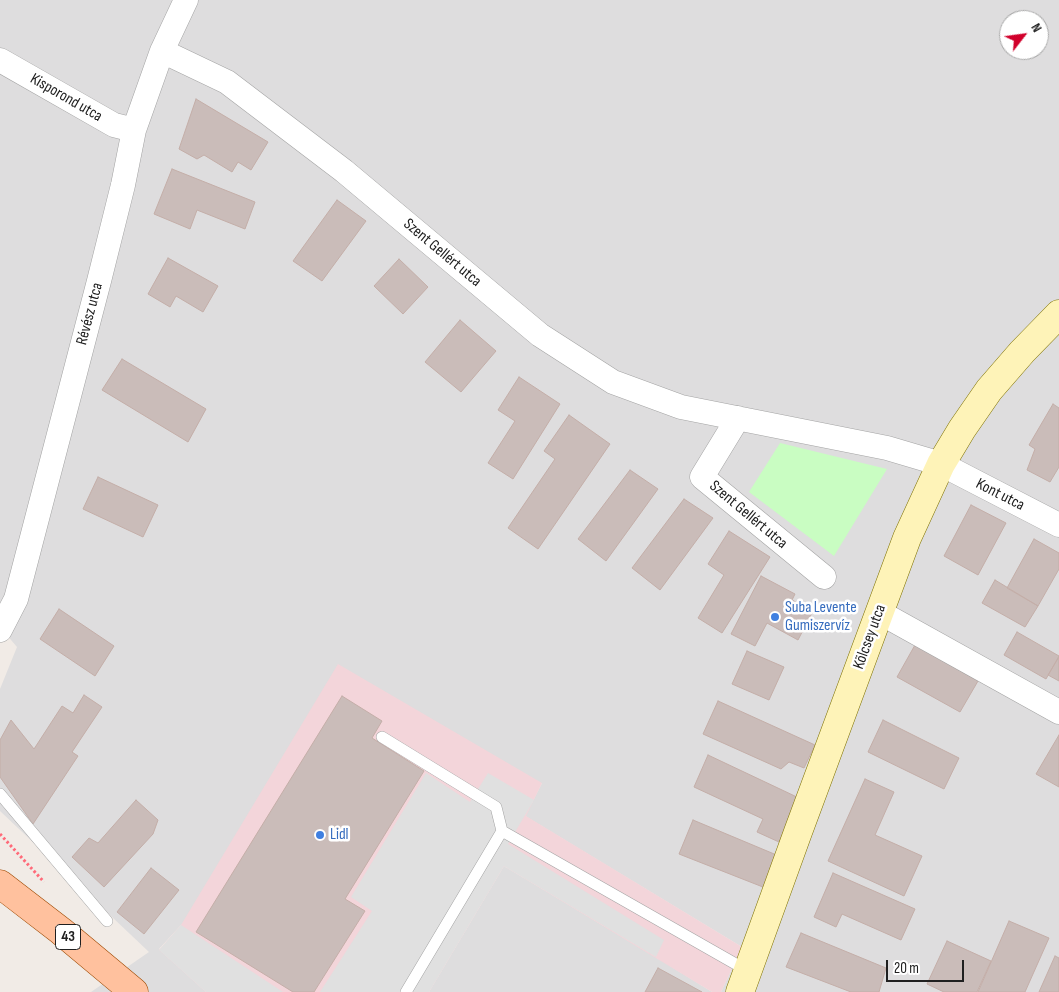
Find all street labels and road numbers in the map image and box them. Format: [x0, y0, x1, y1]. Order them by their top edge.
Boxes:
street label: Kisporond utca [27, 70, 105, 126]
street label: Szent Gellért utca [399, 215, 485, 291]
street label: Révész utca [72, 281, 108, 347]
street label: Kont utca [973, 475, 1027, 515]
street label: Szent Gellért utca [705, 477, 791, 553]
street label: Kölcsey utca [849, 602, 891, 672]
road number: 43 [56, 924, 80, 950]

